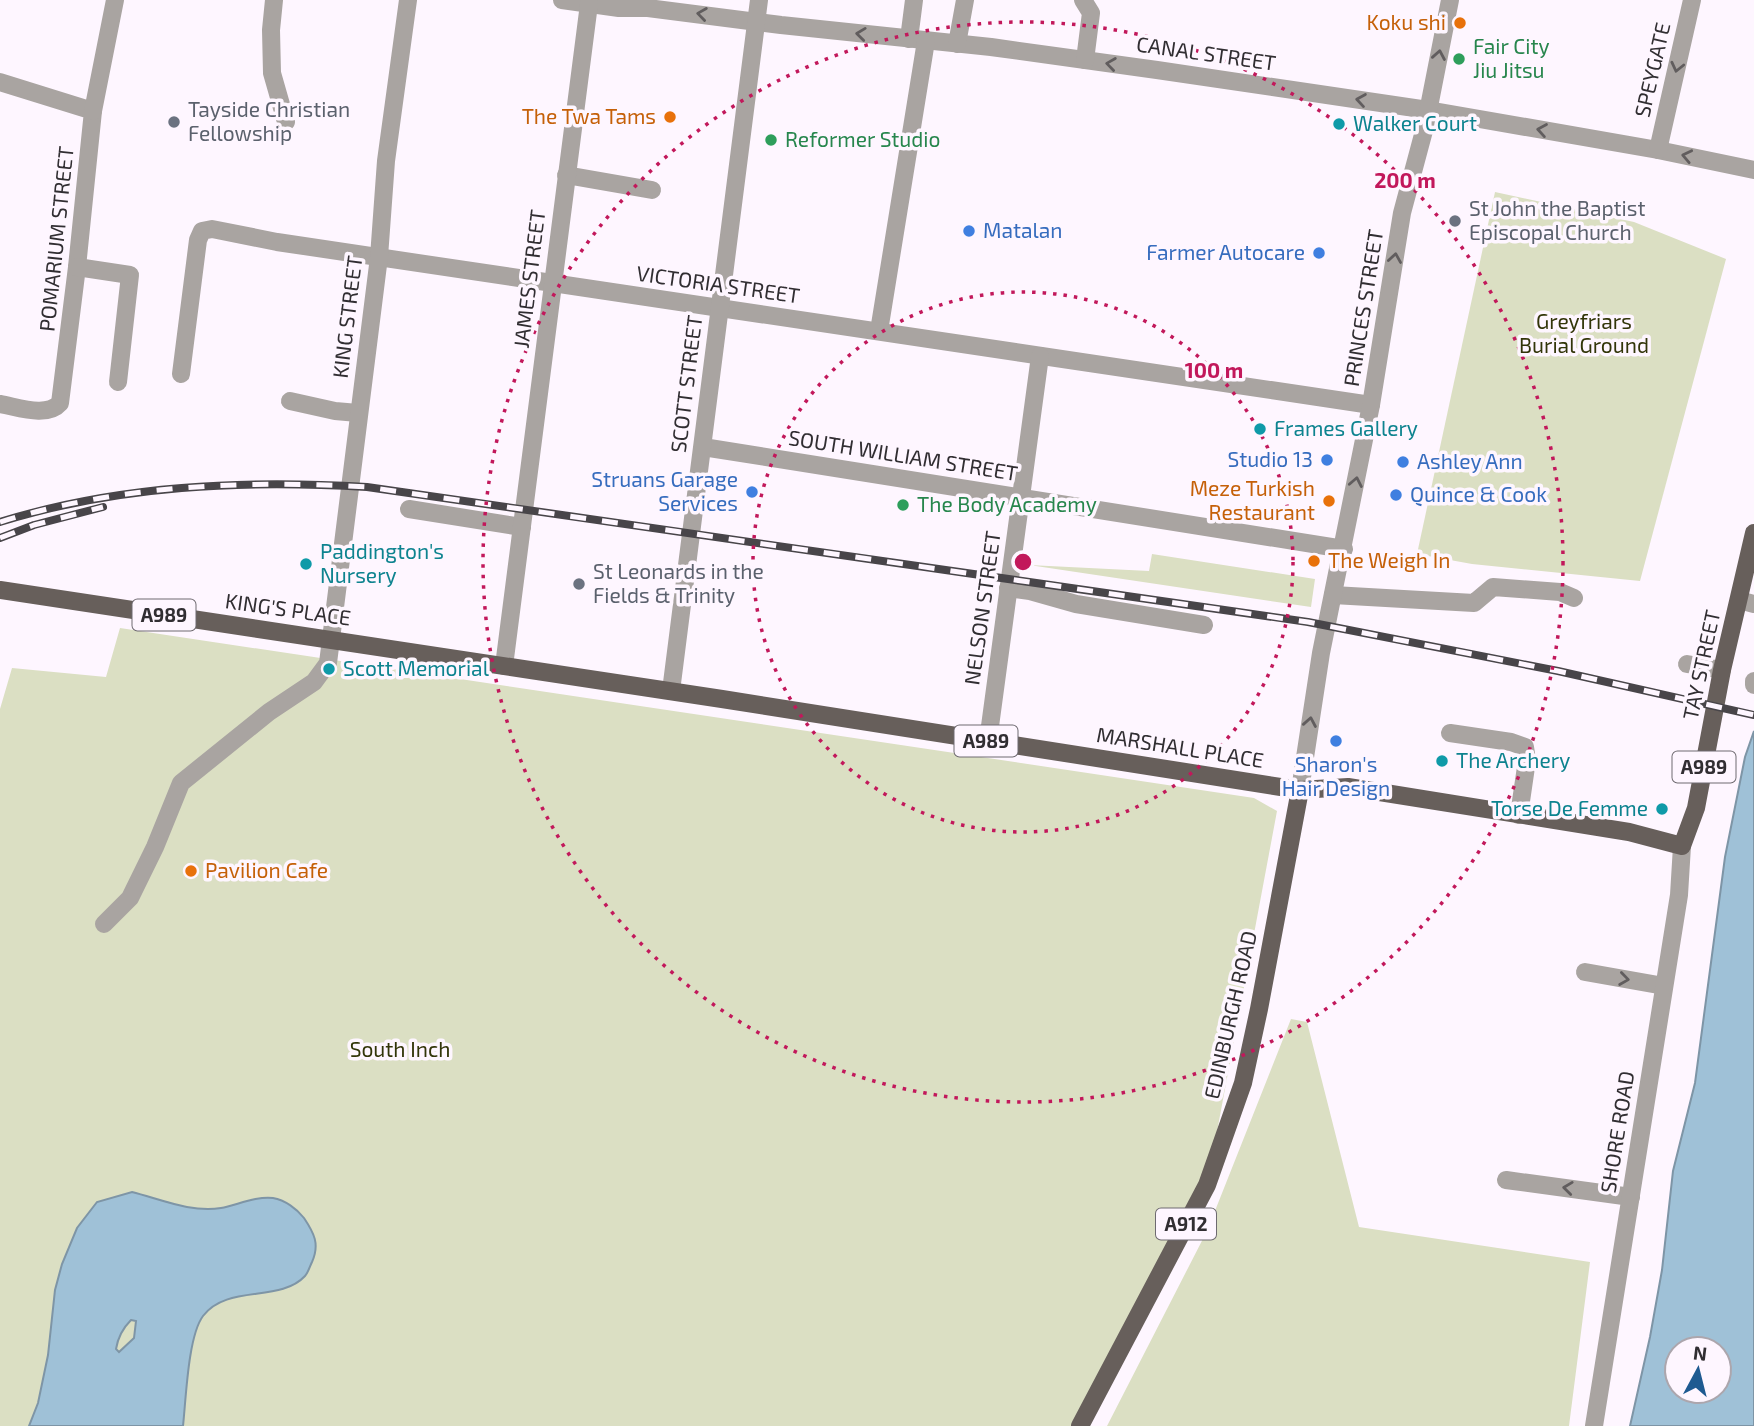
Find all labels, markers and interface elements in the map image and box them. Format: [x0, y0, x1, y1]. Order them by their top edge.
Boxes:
one-way arrow [697, 7, 708, 22]
place label: Koku shi [1367, 9, 1446, 34]
marker: Koku shi [1452, 15, 1468, 31]
street label: SPEYGATE [1628, 20, 1675, 120]
one-way arrow [855, 27, 866, 42]
street label: CANAL STREET [1135, 30, 1278, 75]
place label: Fair City Jiu Jitsu [1473, 33, 1550, 82]
one-way arrow [1431, 49, 1446, 61]
marker: Fair City Jiu Jitsu [1451, 51, 1467, 67]
one-way arrow [1105, 56, 1117, 71]
one-way arrow [1670, 61, 1685, 73]
one-way arrow [1355, 92, 1367, 107]
place label: Tayside Christian Fellowship [188, 96, 350, 145]
place label: The Twa Tams [522, 103, 656, 128]
marker: The Twa Tams [662, 109, 678, 125]
place label: Walker Court [1353, 110, 1477, 135]
marker: Tayside Christian Fellowship [166, 114, 182, 130]
marker: Walker Court [1331, 116, 1347, 132]
one-way arrow [1536, 123, 1548, 138]
place label: Reformer Studio [785, 126, 940, 151]
marker: Reformer Studio [763, 132, 779, 148]
street label: POMARIUM STREET [33, 145, 78, 333]
one-way arrow [1681, 149, 1693, 164]
text: 200 m [1374, 167, 1436, 192]
place label: St John the Baptist Episcopal Church [1469, 195, 1645, 244]
street label: JAMES STREET [508, 208, 549, 350]
marker: St John the Baptist Episcopal Church [1447, 213, 1463, 229]
place label: Matalan [983, 217, 1062, 242]
marker: Matalan [961, 223, 977, 239]
street label: PRINCES STREET [1338, 228, 1387, 388]
place label: Farmer Autocare [1146, 239, 1305, 264]
marker: Farmer Autocare [1311, 245, 1327, 261]
one-way arrow [1387, 252, 1402, 264]
street label: KING STREET [327, 254, 366, 380]
street label: VICTORIA STREET [635, 260, 801, 307]
park label: Greyfriars Burial Ground [1519, 308, 1649, 357]
street label: SCOTT STREET [665, 314, 706, 454]
text: 100 m [1185, 357, 1243, 382]
place label: Frames Gallery [1274, 415, 1418, 440]
marker: Frames Gallery [1252, 421, 1268, 437]
street label: SOUTH WILLIAM STREET [787, 424, 1020, 485]
place label: Studio 13 [1227, 446, 1313, 471]
place label: Ashley Ann [1417, 448, 1523, 473]
marker: Studio 13 [1319, 452, 1335, 468]
marker: Ashley Ann [1395, 454, 1411, 470]
place label: Struans Garage Services [591, 466, 738, 515]
place label: Meze Turkish Restaurant [1190, 475, 1315, 524]
one-way arrow [1348, 476, 1363, 488]
place label: Quince & Cook [1410, 481, 1547, 507]
marker: Struans Garage Services [744, 484, 760, 500]
marker: Quince & Cook [1388, 487, 1404, 503]
place label: The Body Academy [917, 491, 1097, 516]
marker: Meze Turkish Restaurant [1321, 493, 1337, 509]
marker: The Body Academy [895, 497, 911, 513]
street label: NELSON STREET [958, 529, 1005, 686]
place label: Paddington's Nursery [320, 538, 444, 587]
place label: The Weigh In [1328, 547, 1450, 572]
centre of rings [1011, 550, 1035, 574]
marker: The Weigh In [1306, 553, 1322, 569]
marker: Paddington's Nursery [298, 556, 314, 572]
place label: St Leonards in the Fields & Trinity [593, 558, 764, 607]
marker: St Leonards in the Fields & Trinity [571, 576, 587, 592]
street label: KING'S PLACE [224, 587, 353, 630]
road number: A989 [132, 600, 196, 630]
street label: TAY STREET [1677, 607, 1724, 722]
place label: Scott Memorial [343, 655, 490, 680]
marker: Scott Memorial [321, 661, 337, 677]
one-way arrow [1302, 716, 1317, 728]
street label: MARSHALL PLACE [1095, 721, 1266, 772]
road number: A989 [954, 726, 1018, 756]
marker: Sharon's Hair Design [1328, 733, 1344, 749]
place label: The Archery [1456, 747, 1570, 772]
place label: Sharon's Hair Design [1282, 751, 1390, 800]
road number: A989 [1672, 752, 1736, 782]
marker: The Archery [1434, 753, 1450, 769]
place label: Torse De Femme [1491, 795, 1648, 820]
marker: Torse De Femme [1654, 801, 1670, 817]
place label: Pavilion Cafe [205, 857, 328, 882]
marker: Pavilion Cafe [183, 863, 199, 879]
street label: EDINBURGH ROAD [1198, 928, 1261, 1101]
one-way arrow [1618, 972, 1630, 987]
park label: South Inch [350, 1036, 450, 1061]
street label: SHORE ROAD [1595, 1069, 1638, 1195]
one-way arrow [1563, 1180, 1574, 1195]
road number: A912 [1156, 1208, 1216, 1240]
north arrow [1663, 1335, 1733, 1405]
text: N [1692, 1340, 1708, 1365]

